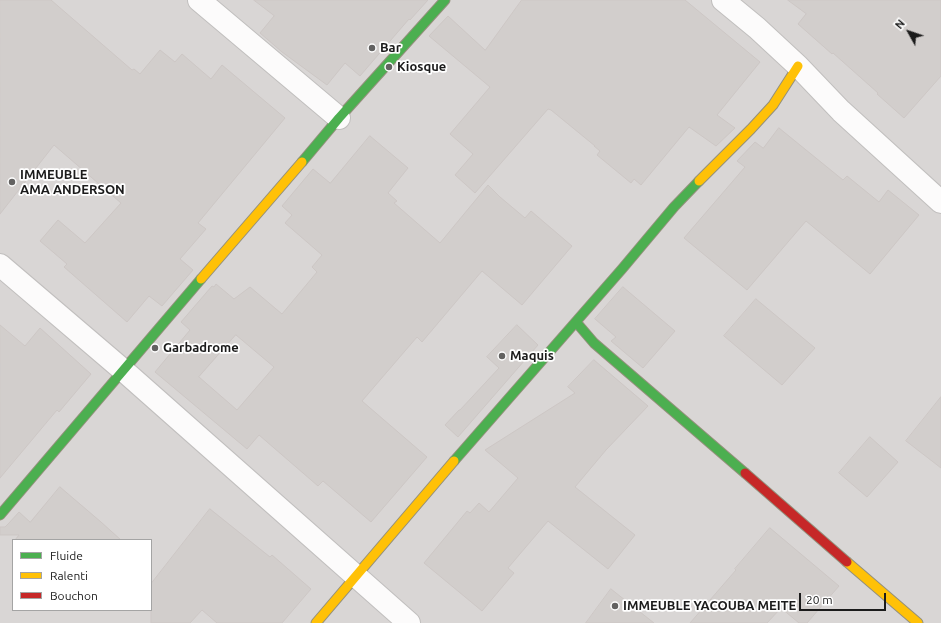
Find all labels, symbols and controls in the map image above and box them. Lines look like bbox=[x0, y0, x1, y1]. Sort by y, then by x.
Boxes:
north arrow bbox=[889, 12, 929, 52]
text: N bbox=[893, 17, 907, 31]
place label: Bar bbox=[380, 40, 401, 56]
marker: Bar bbox=[367, 43, 377, 53]
place label: Kiosque bbox=[397, 59, 446, 75]
marker: Kiosque bbox=[384, 62, 394, 72]
place label: IMMEUBLE AMA ANDERSON bbox=[20, 167, 125, 198]
marker: IMMEUBLE AMA ANDERSON bbox=[7, 177, 17, 187]
place label: Garbadrome bbox=[163, 340, 239, 356]
marker: Garbadrome bbox=[150, 343, 160, 353]
place label: Maquis bbox=[510, 348, 554, 364]
marker: Maquis bbox=[497, 351, 507, 361]
legend bbox=[12, 539, 152, 611]
text: Fluide bbox=[50, 549, 83, 562]
text: Ralenti bbox=[50, 569, 88, 582]
scale bar bbox=[801, 585, 888, 611]
text: Bouchon bbox=[50, 589, 98, 602]
text: 20 m bbox=[806, 593, 833, 606]
place label: IMMEUBLE YACOUBA MEITE bbox=[623, 598, 796, 614]
marker: IMMEUBLE YACOUBA MEITE bbox=[610, 601, 620, 611]

